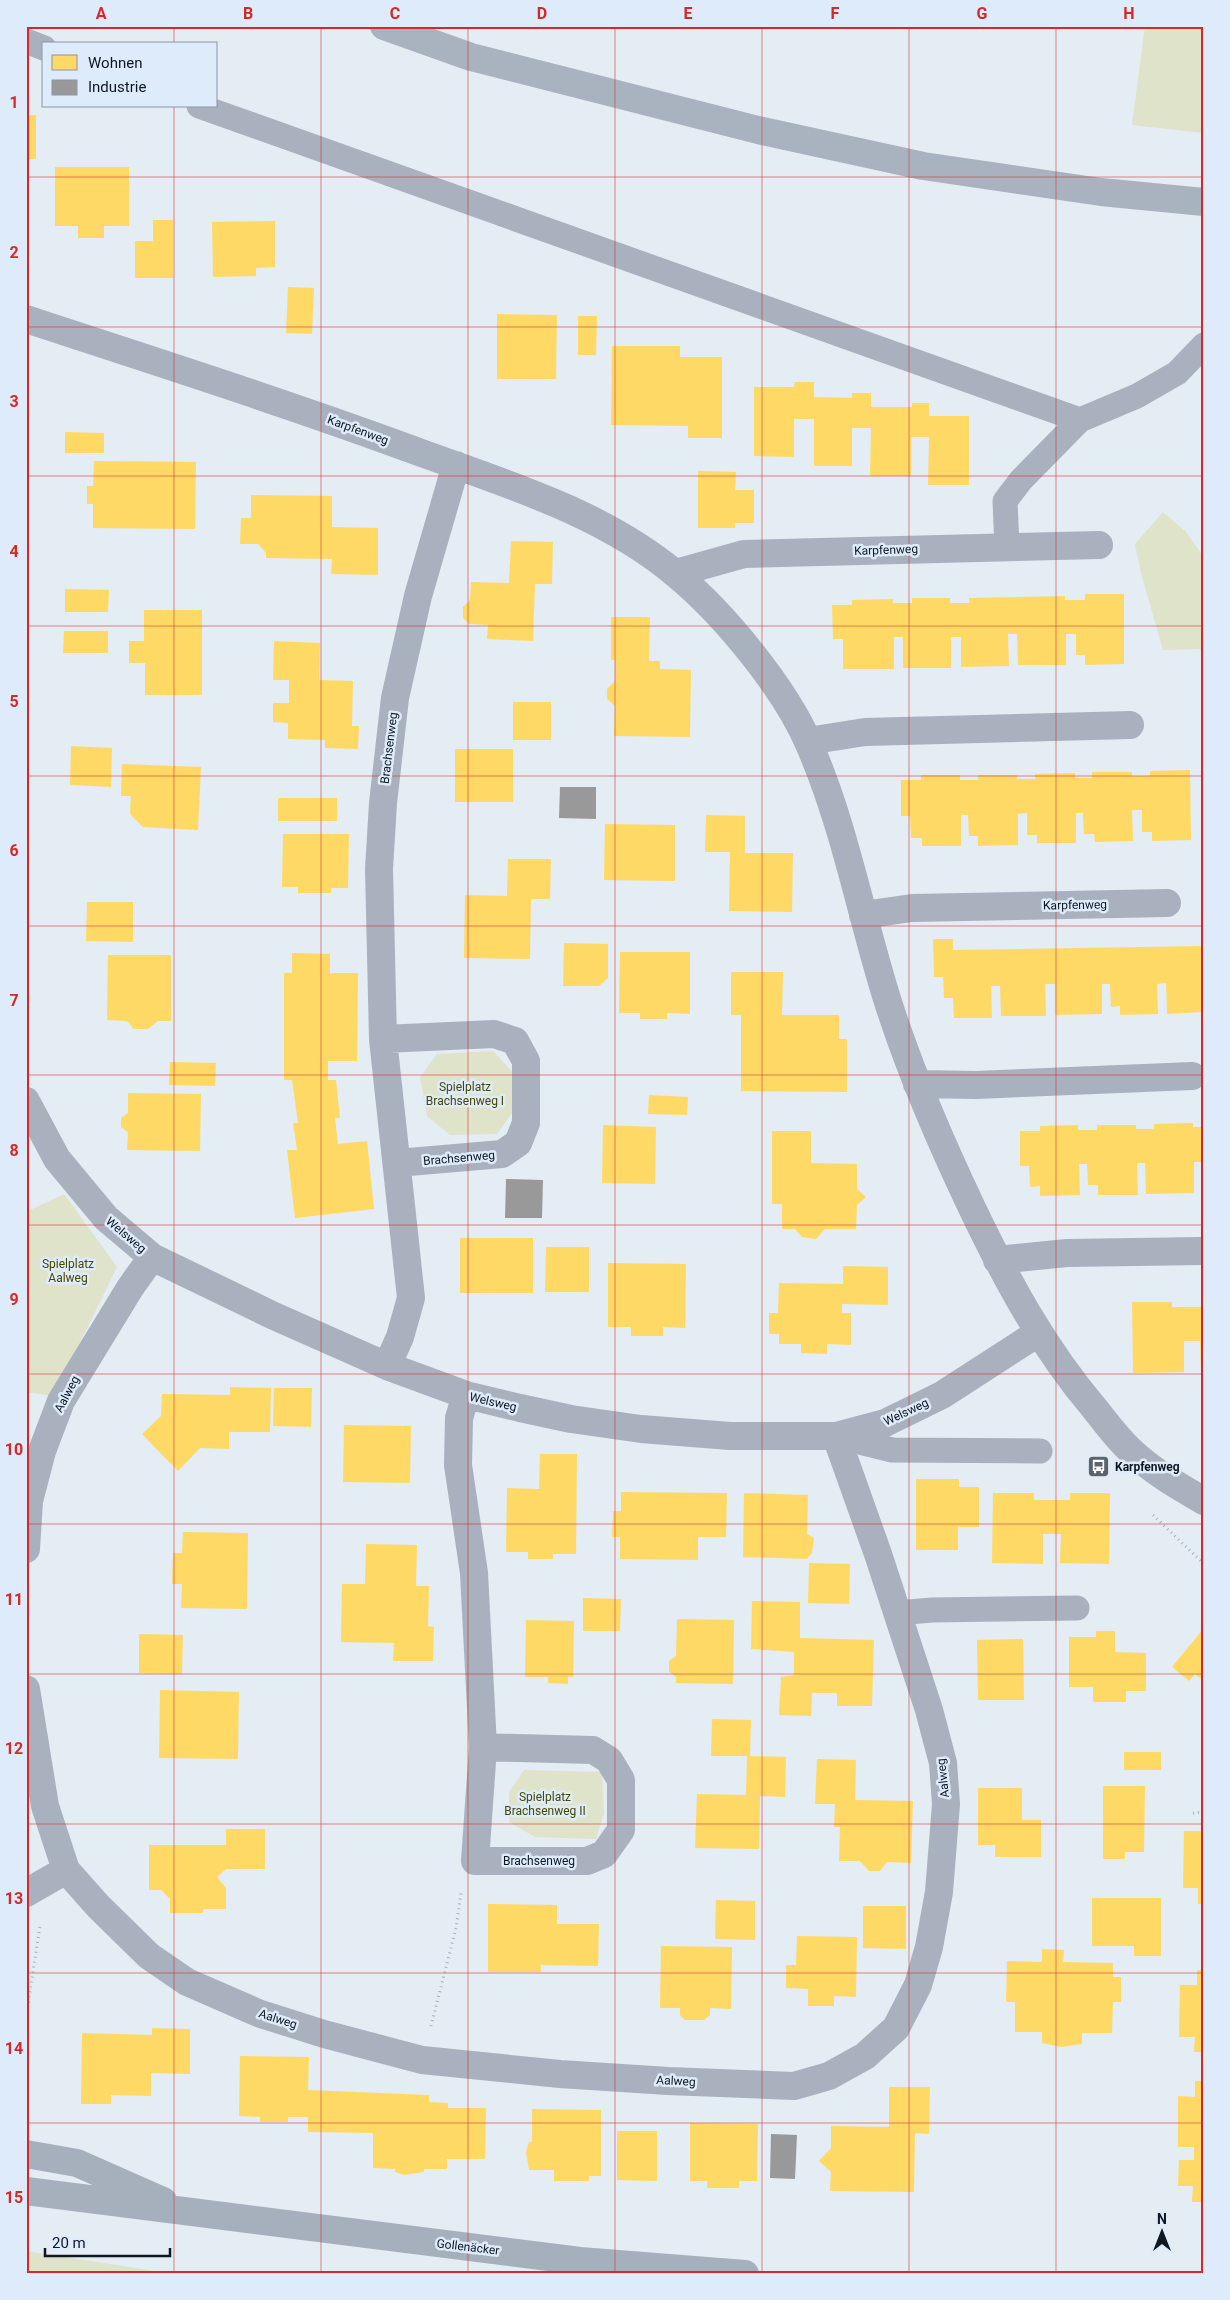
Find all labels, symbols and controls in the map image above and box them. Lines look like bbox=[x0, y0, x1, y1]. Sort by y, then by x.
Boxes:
text: A bbox=[96, 4, 107, 23]
text: B bbox=[243, 4, 253, 23]
text: C bbox=[390, 4, 400, 23]
text: D bbox=[537, 4, 547, 23]
text: E bbox=[684, 4, 693, 23]
text: F bbox=[831, 4, 840, 23]
text: G bbox=[977, 4, 988, 23]
text: H bbox=[1123, 4, 1135, 23]
legend bbox=[42, 42, 218, 108]
text: Wohnen bbox=[88, 54, 142, 72]
text: Industrie bbox=[88, 78, 146, 96]
text: 1 bbox=[9, 93, 19, 112]
text: 2 bbox=[9, 243, 19, 262]
text: 3 bbox=[9, 392, 19, 411]
street label: Karpfenweg bbox=[326, 412, 390, 448]
text: 4 bbox=[9, 542, 19, 561]
street label: Karpfenweg bbox=[854, 542, 918, 558]
text: 5 bbox=[9, 692, 19, 711]
street label: Brachsenweg bbox=[378, 711, 400, 785]
text: 6 bbox=[9, 841, 19, 860]
street label: Karpfenweg bbox=[1043, 897, 1107, 913]
text: 7 bbox=[9, 991, 19, 1010]
park label: Spielplatz Brachsenweg I bbox=[426, 1080, 504, 1108]
text: 8 bbox=[9, 1141, 19, 1160]
street label: Brachsenweg bbox=[423, 1148, 495, 1168]
street label: Welsweg bbox=[103, 1214, 149, 1256]
park label: Spielplatz Aalweg bbox=[42, 1257, 94, 1285]
text: 9 bbox=[9, 1290, 19, 1309]
street label: Aalweg bbox=[52, 1373, 82, 1415]
street label: Welsweg bbox=[468, 1390, 518, 1414]
street label: Welsweg bbox=[881, 1395, 931, 1429]
text: 10 bbox=[5, 1440, 23, 1459]
bus stop icon: Karpfenweg bbox=[1087, 1455, 1111, 1479]
place label: Karpfenweg bbox=[1115, 1460, 1180, 1474]
text: 11 bbox=[5, 1590, 23, 1609]
text: 12 bbox=[5, 1739, 23, 1758]
street label: Aalweg bbox=[934, 1758, 952, 1798]
park label: Spielplatz Brachsenweg II bbox=[504, 1790, 586, 1818]
street label: Brachsenweg bbox=[503, 1854, 575, 1868]
text: 13 bbox=[5, 1889, 23, 1908]
street label: Aalweg bbox=[257, 2006, 299, 2032]
text: 14 bbox=[5, 2039, 23, 2058]
street label: Aalweg bbox=[656, 2073, 696, 2089]
text: 15 bbox=[5, 2188, 23, 2207]
north arrow bbox=[1138, 2208, 1188, 2258]
text: N bbox=[1157, 2211, 1167, 2227]
scale bar bbox=[45, 2225, 170, 2257]
text: 20 m bbox=[52, 2234, 86, 2252]
street label: Gollenäcker bbox=[436, 2236, 500, 2258]

